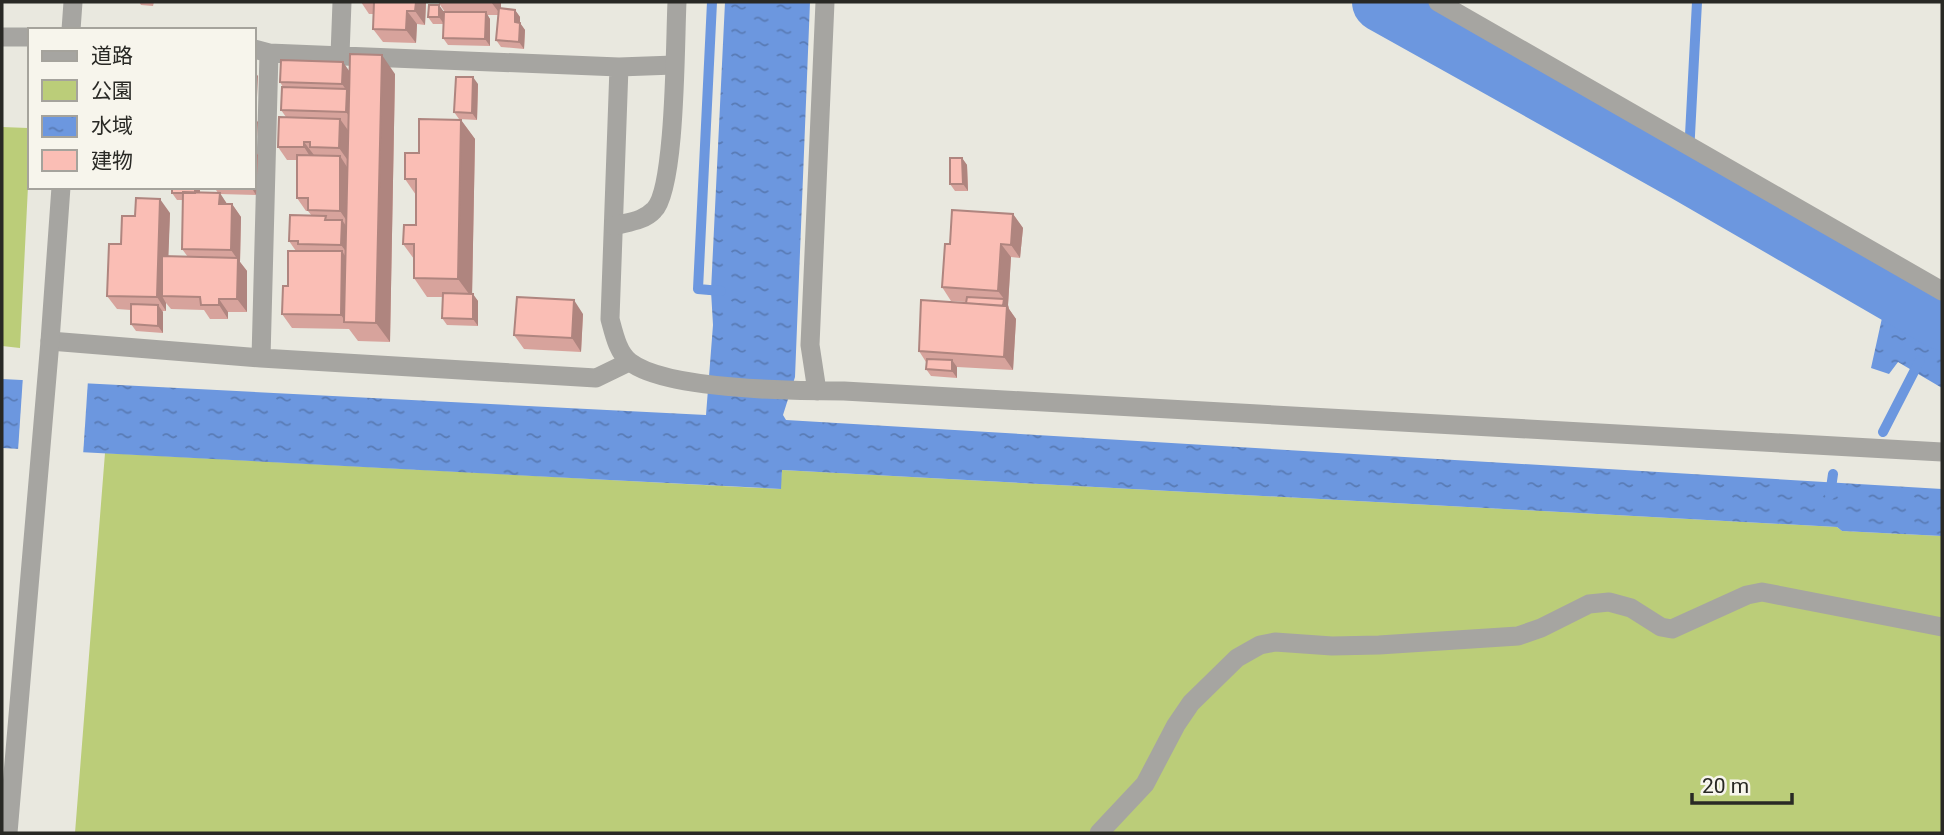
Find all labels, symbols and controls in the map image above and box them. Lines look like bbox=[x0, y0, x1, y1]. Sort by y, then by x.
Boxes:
legend bbox=[28, 28, 256, 189]
text: 道路 bbox=[91, 44, 133, 68]
text: 公園 bbox=[91, 79, 133, 103]
text: 水域 bbox=[91, 114, 133, 138]
text: 建物 bbox=[91, 149, 133, 173]
scale bar bbox=[1692, 762, 1792, 806]
text: 20 m bbox=[1702, 774, 1749, 798]

